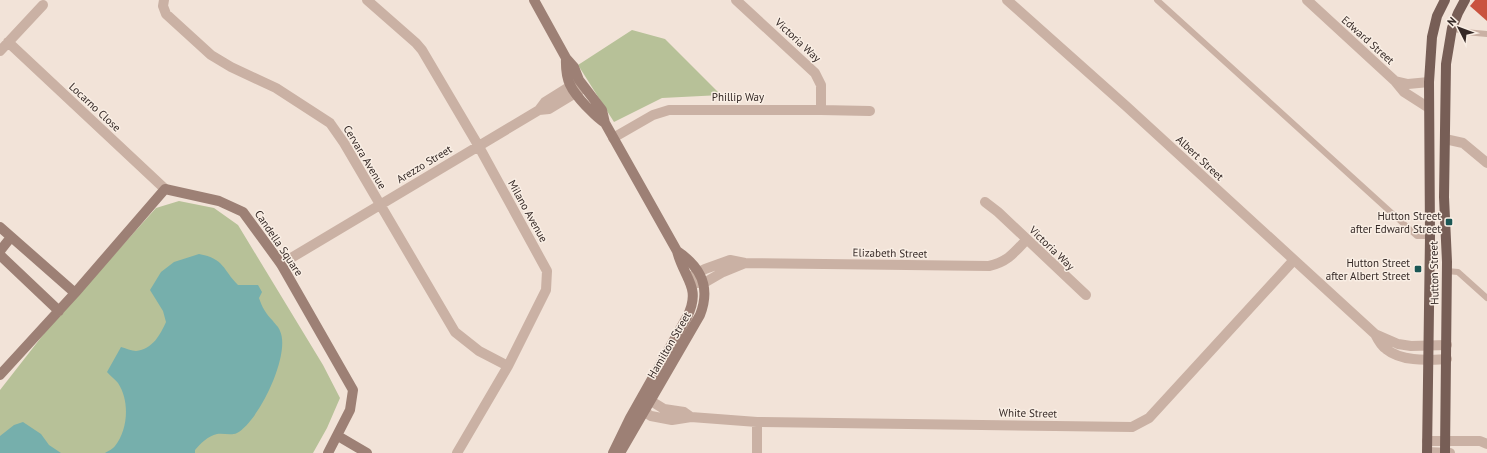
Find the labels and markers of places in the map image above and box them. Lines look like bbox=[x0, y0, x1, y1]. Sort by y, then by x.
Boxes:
place label: Hutton Street after Edward Street bbox=[1350, 209, 1441, 236]
marker: Hutton Street after Edward Street bbox=[1444, 217, 1454, 227]
place label: Hutton Street after Albert Street bbox=[1326, 256, 1410, 283]
marker: Hutton Street after Albert Street bbox=[1413, 264, 1423, 274]

